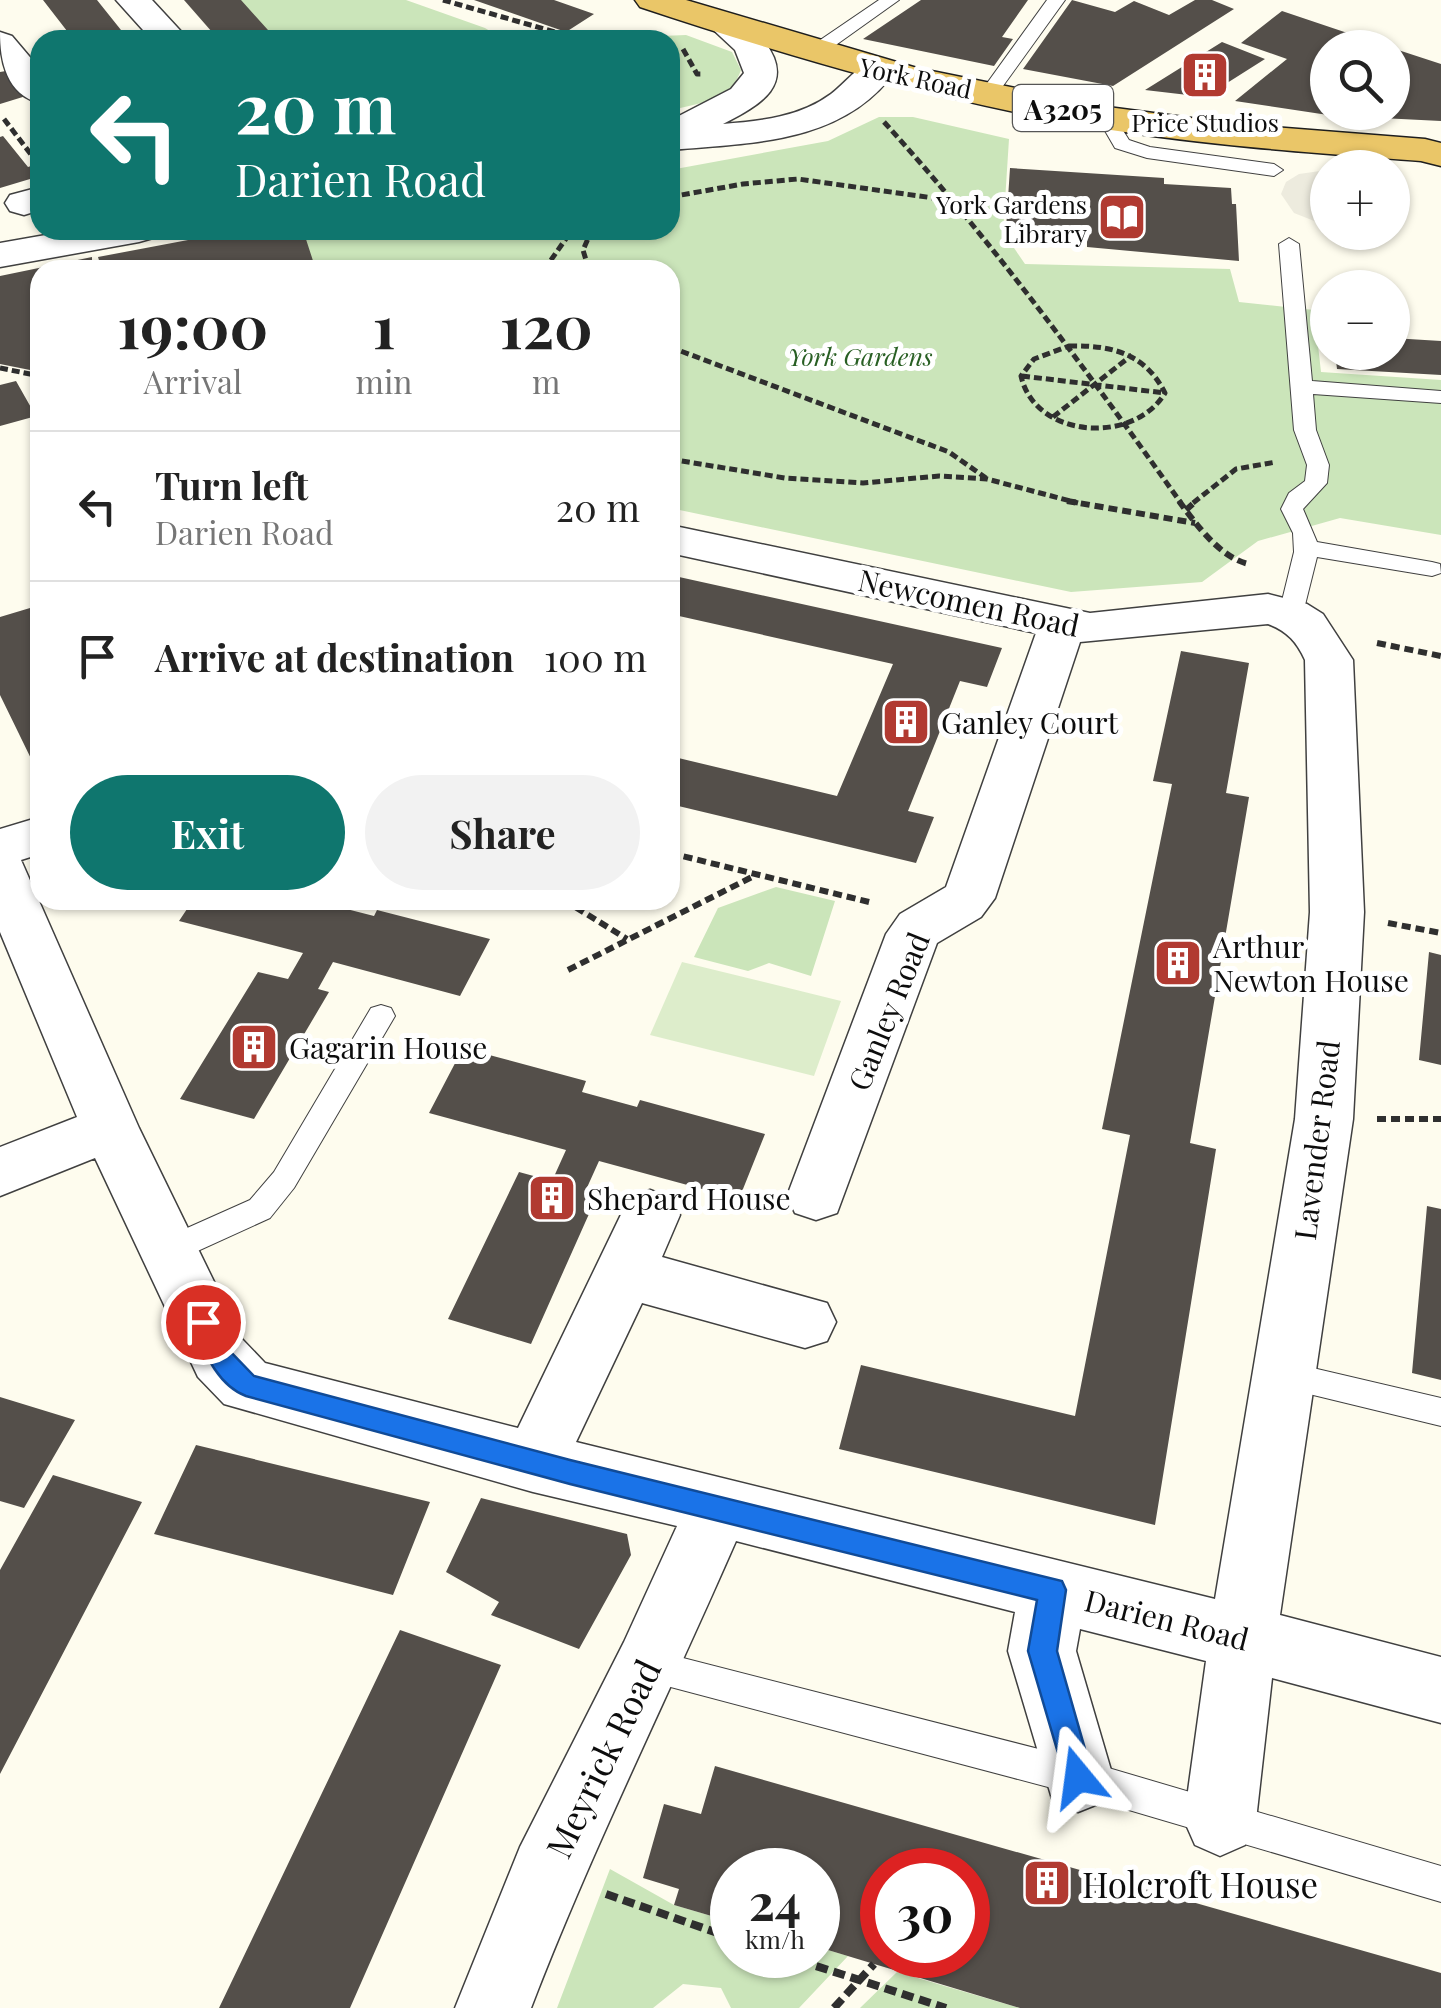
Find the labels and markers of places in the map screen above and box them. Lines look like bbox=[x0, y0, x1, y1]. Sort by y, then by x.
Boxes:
building icon: Price Studios bbox=[1179, 49, 1231, 101]
place label: Price Studios bbox=[1131, 105, 1279, 138]
place label: York Gardens Library bbox=[935, 187, 1087, 249]
library icon: York Gardens Library bbox=[1096, 191, 1148, 243]
building icon: Ganley Court bbox=[880, 696, 932, 748]
place label: Ganley Court bbox=[941, 702, 1119, 742]
place label: Arthur Newton House bbox=[1212, 926, 1409, 1000]
building icon: Arthur Newton House bbox=[1152, 937, 1204, 989]
building icon: Gagarin House bbox=[228, 1021, 280, 1073]
place label: Gagarin House bbox=[289, 1027, 488, 1067]
building icon: Shepard House bbox=[526, 1172, 578, 1224]
place label: Shepard House bbox=[587, 1178, 791, 1218]
pin bbox=[161, 1280, 246, 1365]
building icon: Holcroft House bbox=[1021, 1857, 1073, 1909]
place label: Holcroft House bbox=[1082, 1860, 1318, 1907]

